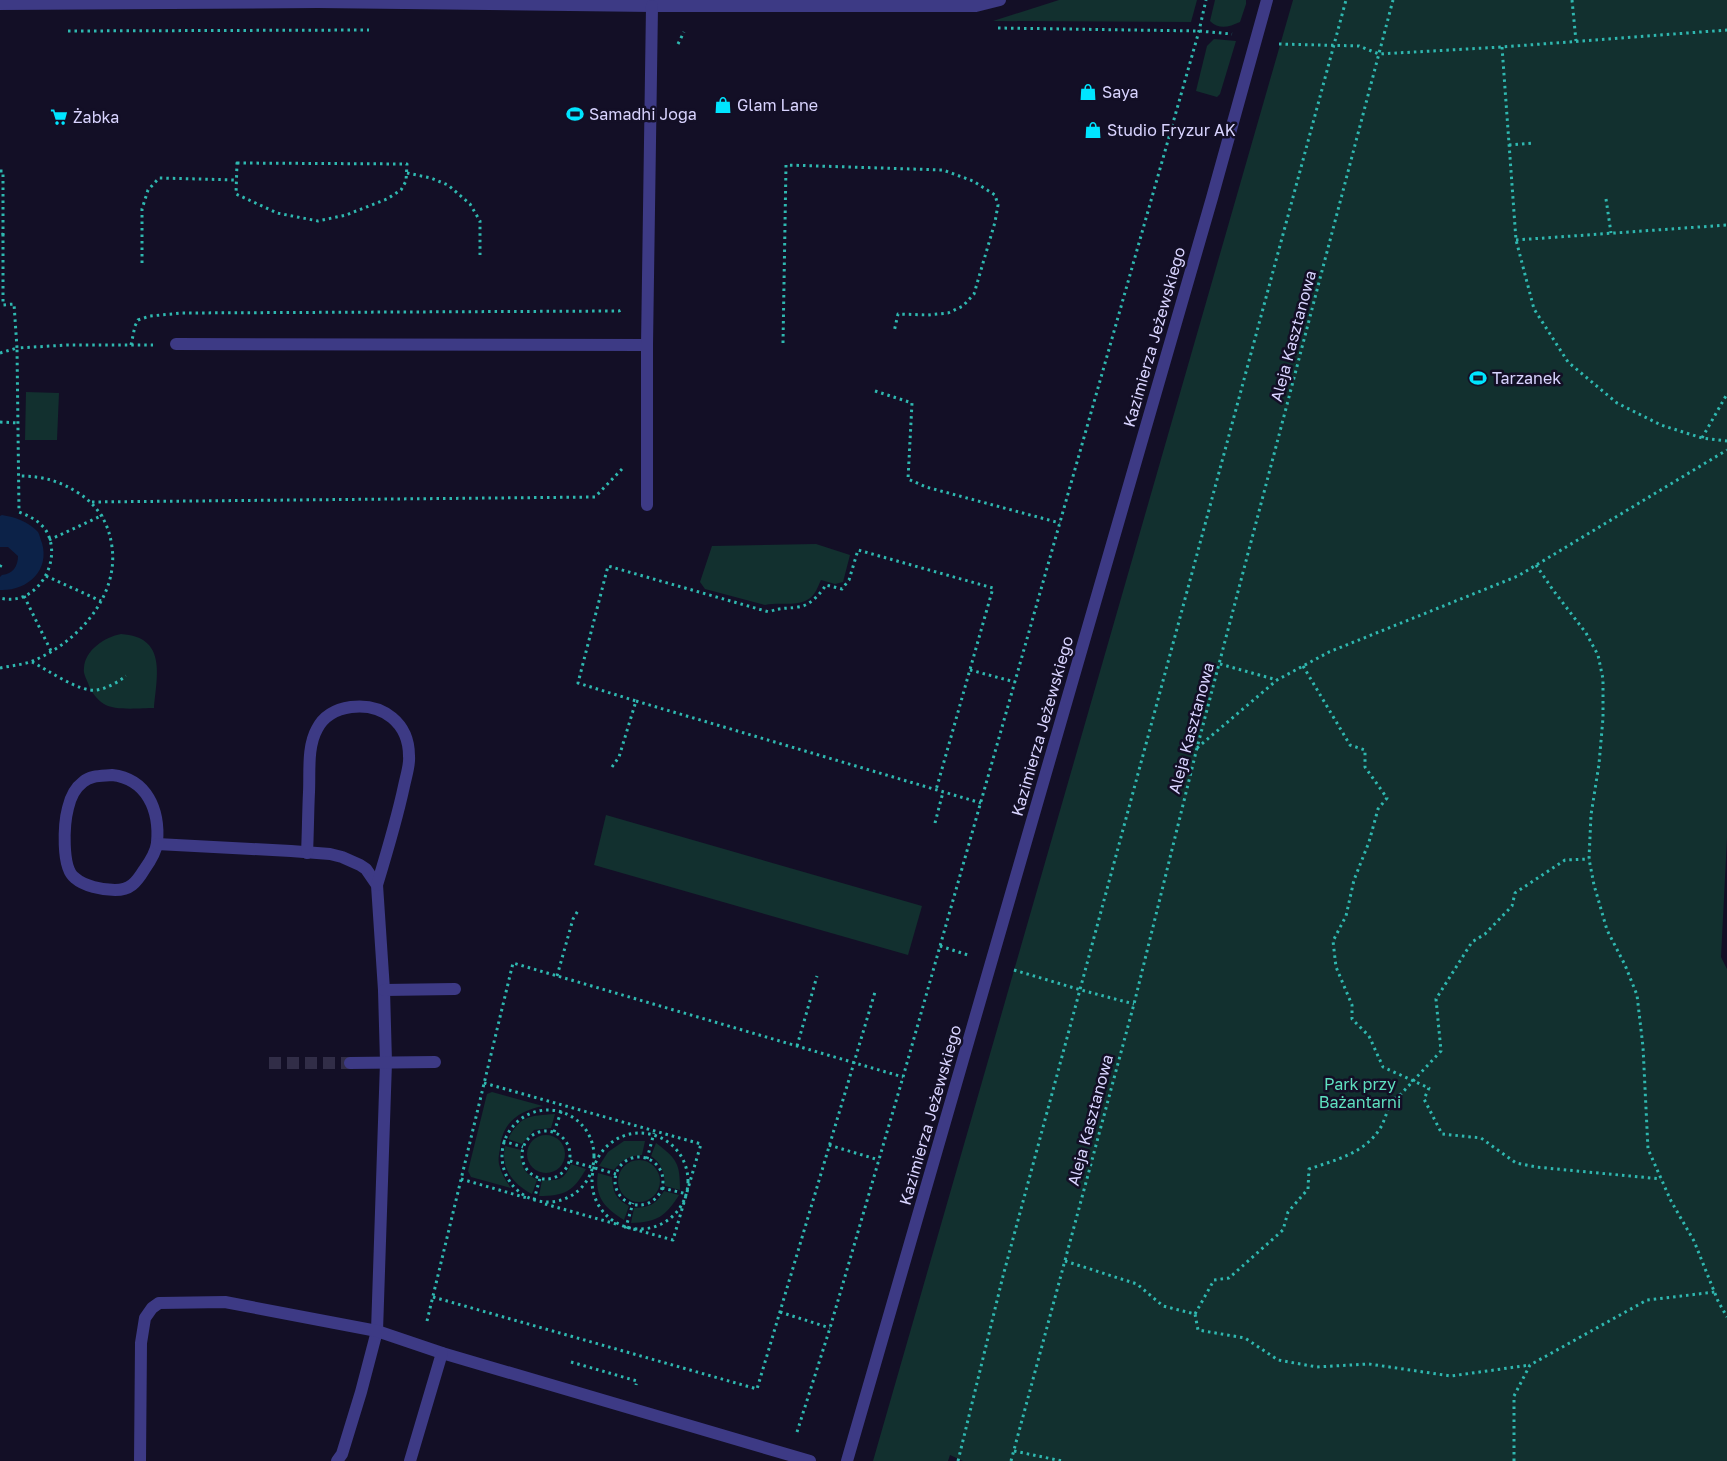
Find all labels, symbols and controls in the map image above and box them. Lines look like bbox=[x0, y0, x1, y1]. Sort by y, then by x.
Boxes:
shop icon: Saya bbox=[1078, 82, 1098, 102]
place label: Saya bbox=[1102, 82, 1138, 102]
shop icon: Glam Lane bbox=[713, 95, 733, 115]
place label: Glam Lane bbox=[737, 95, 818, 115]
sports icon: Samadhi Joga bbox=[565, 104, 585, 124]
place label: Samadhi Joga bbox=[589, 104, 697, 124]
supermarket icon: Żabka bbox=[49, 107, 69, 127]
place label: Żabka bbox=[73, 107, 119, 127]
shop icon: Studio Fryzur AK bbox=[1083, 120, 1103, 140]
place label: Studio Fryzur AK bbox=[1107, 120, 1236, 140]
street label: Kazimierza Jeżewskiego bbox=[1119, 245, 1189, 429]
street label: Aleja Kasztanowa bbox=[1266, 268, 1320, 404]
sports icon: Tarzanek bbox=[1468, 368, 1488, 388]
place label: Tarzanek bbox=[1492, 368, 1561, 388]
street label: Kazimierza Jeżewskiego bbox=[1007, 634, 1077, 818]
street label: Aleja Kasztanowa bbox=[1164, 660, 1218, 796]
street label: Kazimierza Jeżewskiego bbox=[895, 1023, 965, 1207]
street label: Aleja Kasztanowa bbox=[1063, 1052, 1117, 1188]
park label: Park przy Bażantarni bbox=[1319, 1074, 1401, 1112]

